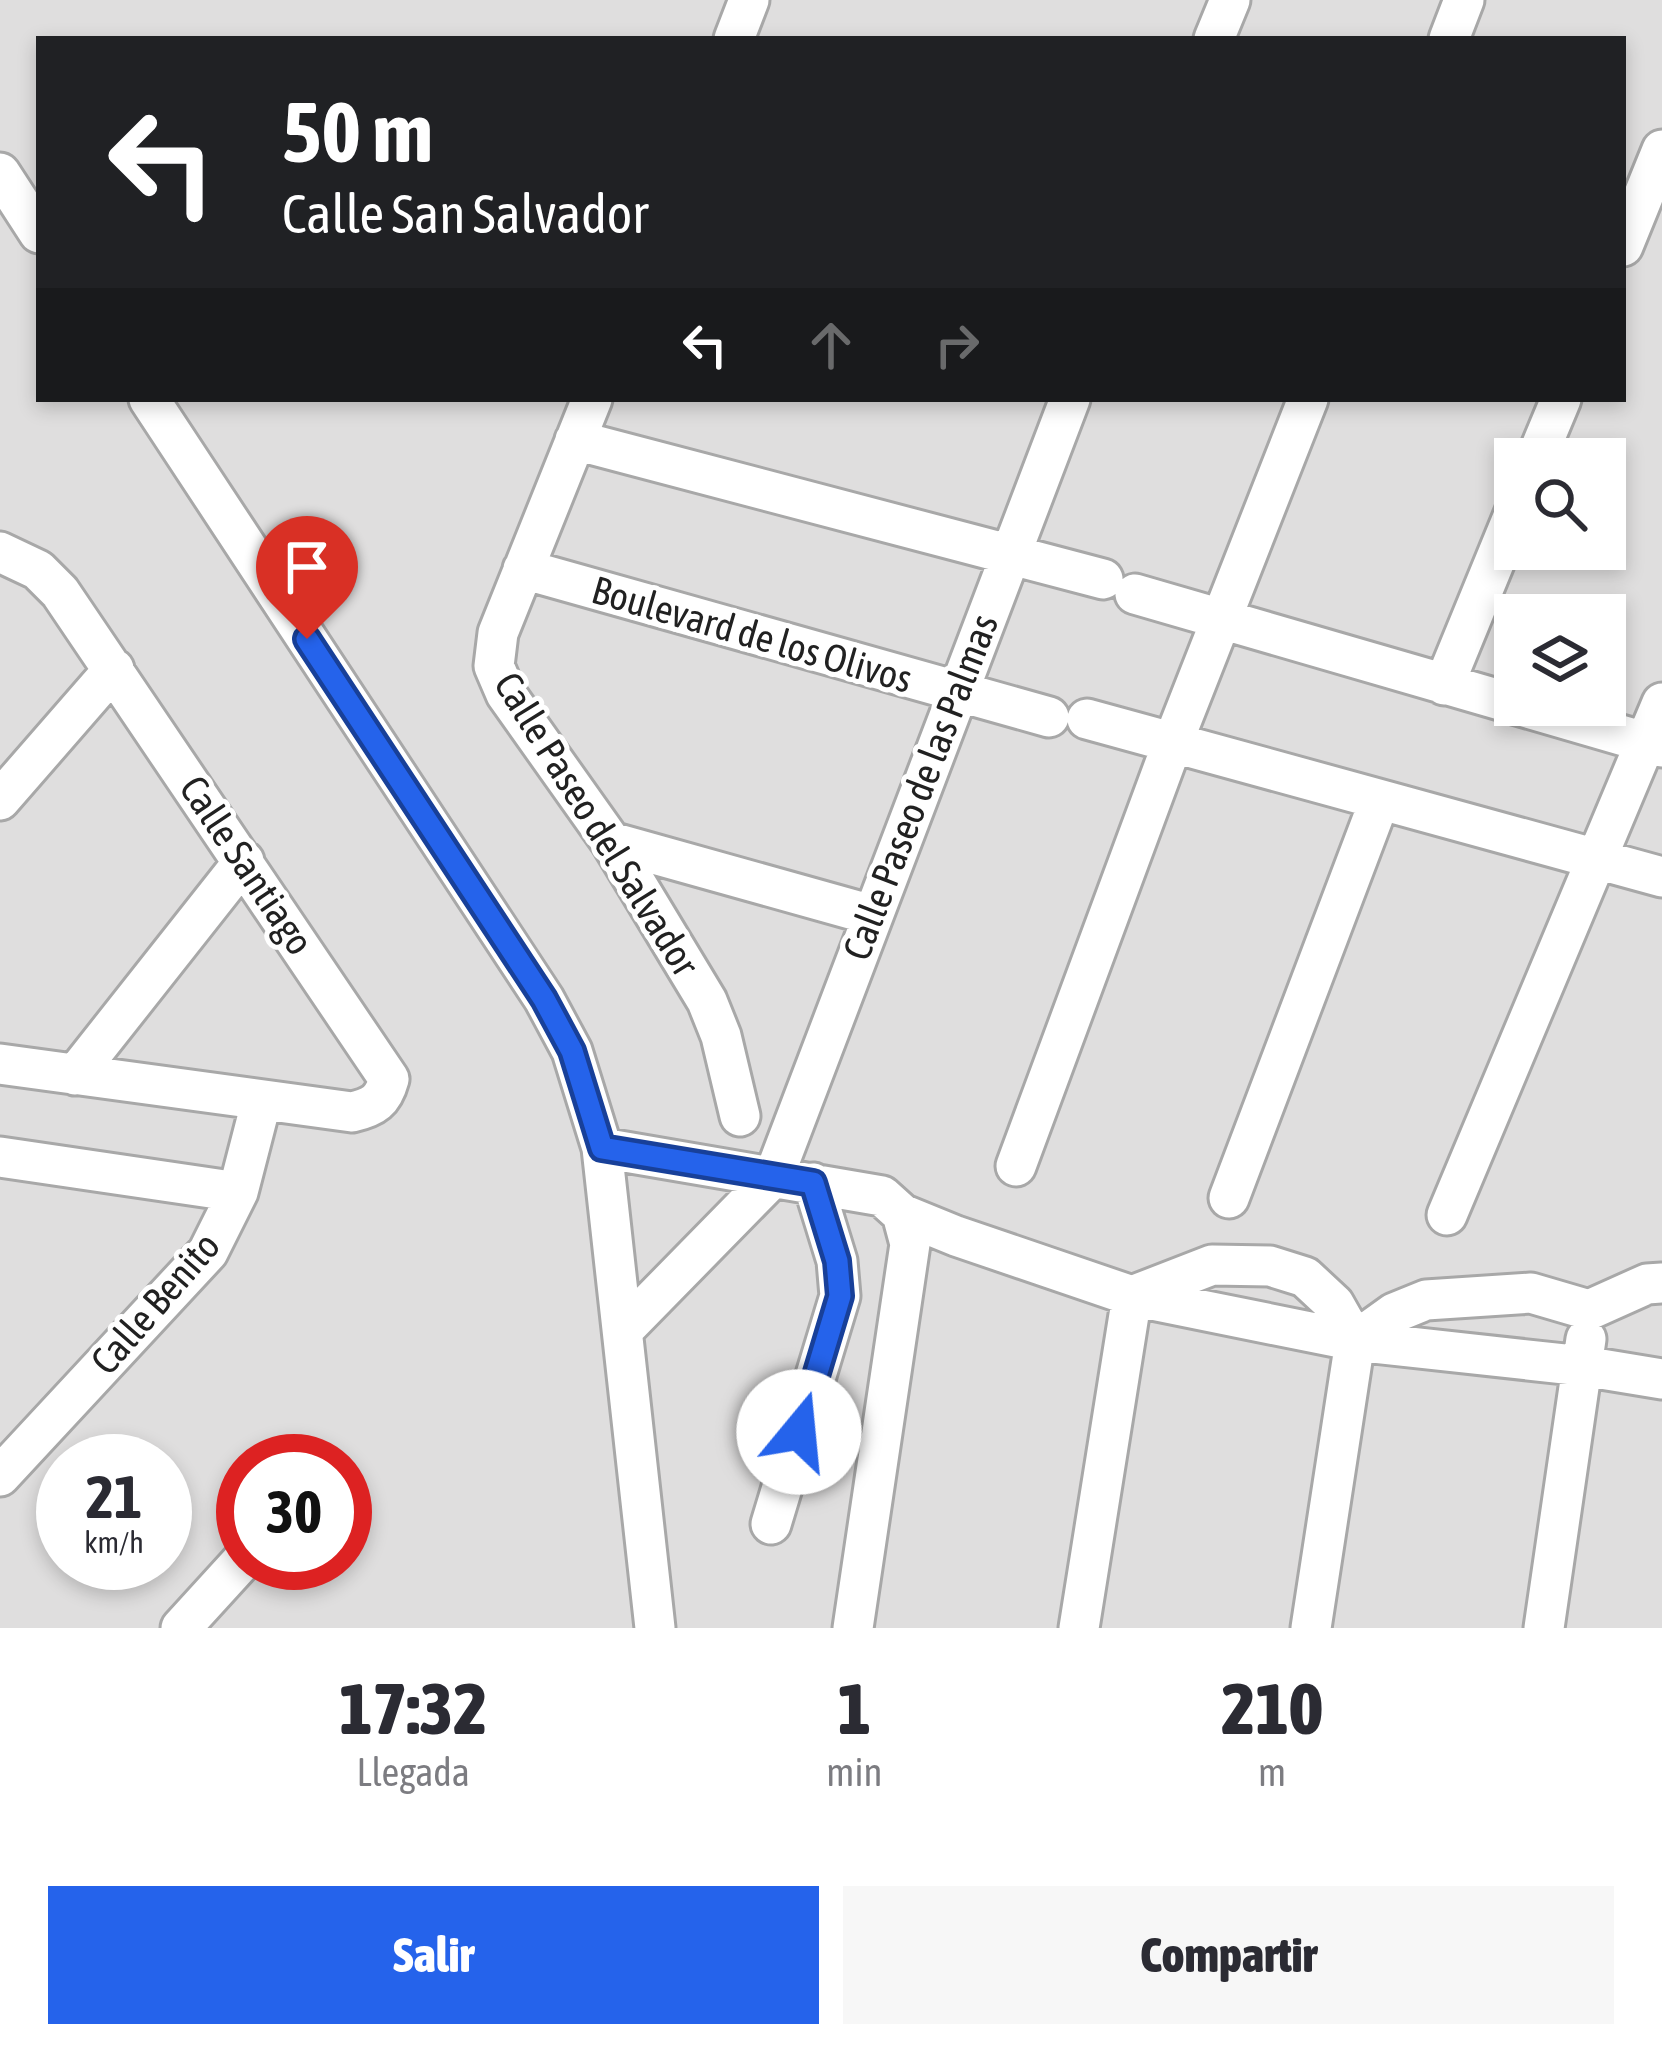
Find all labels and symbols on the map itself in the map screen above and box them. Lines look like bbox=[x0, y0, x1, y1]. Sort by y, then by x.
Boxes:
pin bbox=[256, 516, 358, 639]
street label: Boulevard de los Olivos bbox=[587, 567, 917, 701]
street label: Calle Paseo de las Palmas bbox=[834, 608, 1006, 966]
street label: Calle Paseo del Salvador bbox=[486, 664, 708, 984]
street label: Calle Santiago bbox=[171, 768, 323, 962]
street label: Calle Benito bbox=[82, 1224, 228, 1382]
position arrow bbox=[736, 1369, 862, 1495]
speed limit sign: 30 bbox=[216, 1434, 372, 1590]

